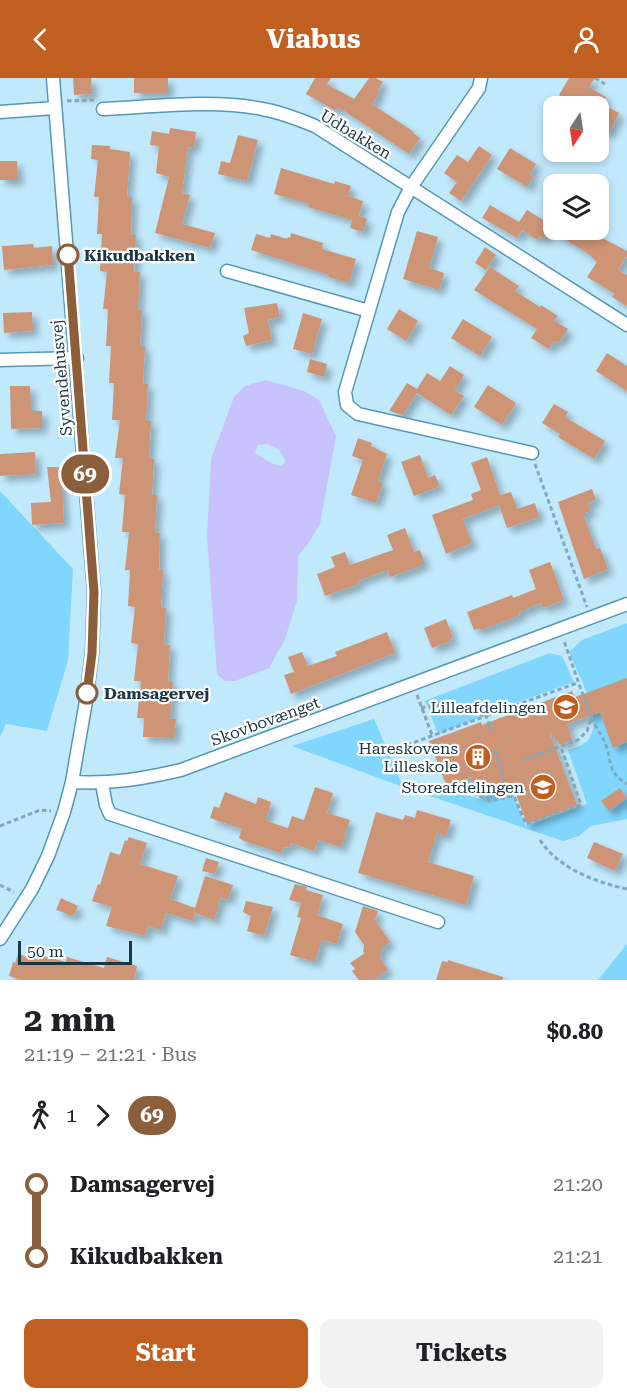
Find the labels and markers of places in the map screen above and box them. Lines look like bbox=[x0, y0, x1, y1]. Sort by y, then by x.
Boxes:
marker: Kikudbakken bbox=[57, 244, 79, 266]
place label: Kikudbakken bbox=[84, 246, 196, 265]
marker: Damsagervej bbox=[76, 682, 98, 704]
place label: Damsagervej bbox=[104, 684, 209, 703]
school or university icon: Lilleafdelingen bbox=[551, 692, 581, 722]
place label: Lilleafdelingen bbox=[431, 698, 546, 717]
place label: Hareskovens Lilleskole bbox=[359, 739, 458, 776]
building icon: Hareskovens Lilleskole bbox=[463, 742, 493, 772]
school or university icon: Storeafdelingen bbox=[528, 772, 558, 802]
place label: Storeafdelingen bbox=[401, 778, 524, 797]

